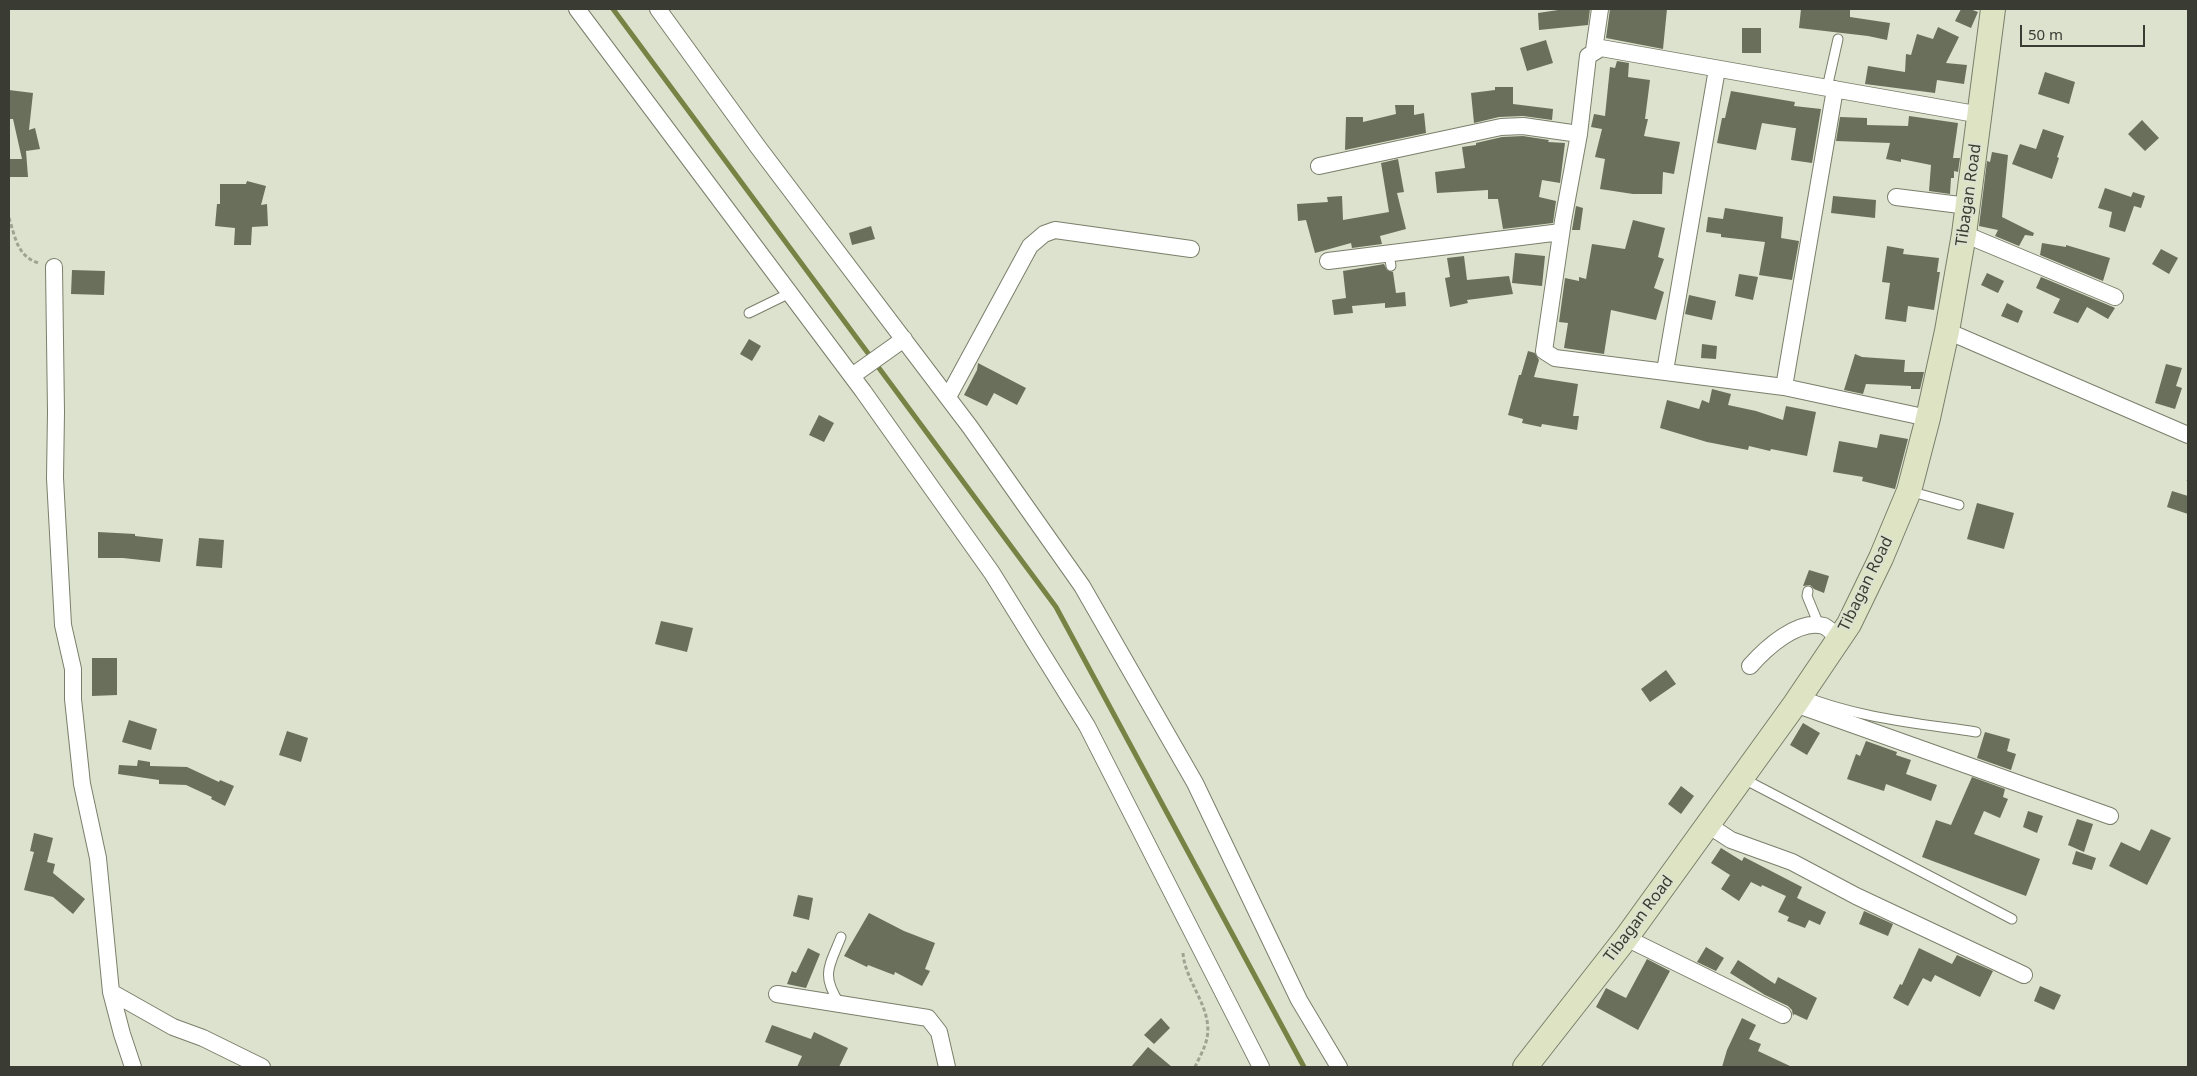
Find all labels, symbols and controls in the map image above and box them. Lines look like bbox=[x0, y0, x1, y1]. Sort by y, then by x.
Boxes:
scale bar bbox=[2022, 15, 2147, 47]
text: 50 m bbox=[2028, 24, 2063, 44]
street label: Tibagan Road bbox=[1952, 143, 1986, 247]
street label: Tibagan Road bbox=[1835, 533, 1897, 635]
street label: Tibagan Road bbox=[1600, 872, 1678, 966]

